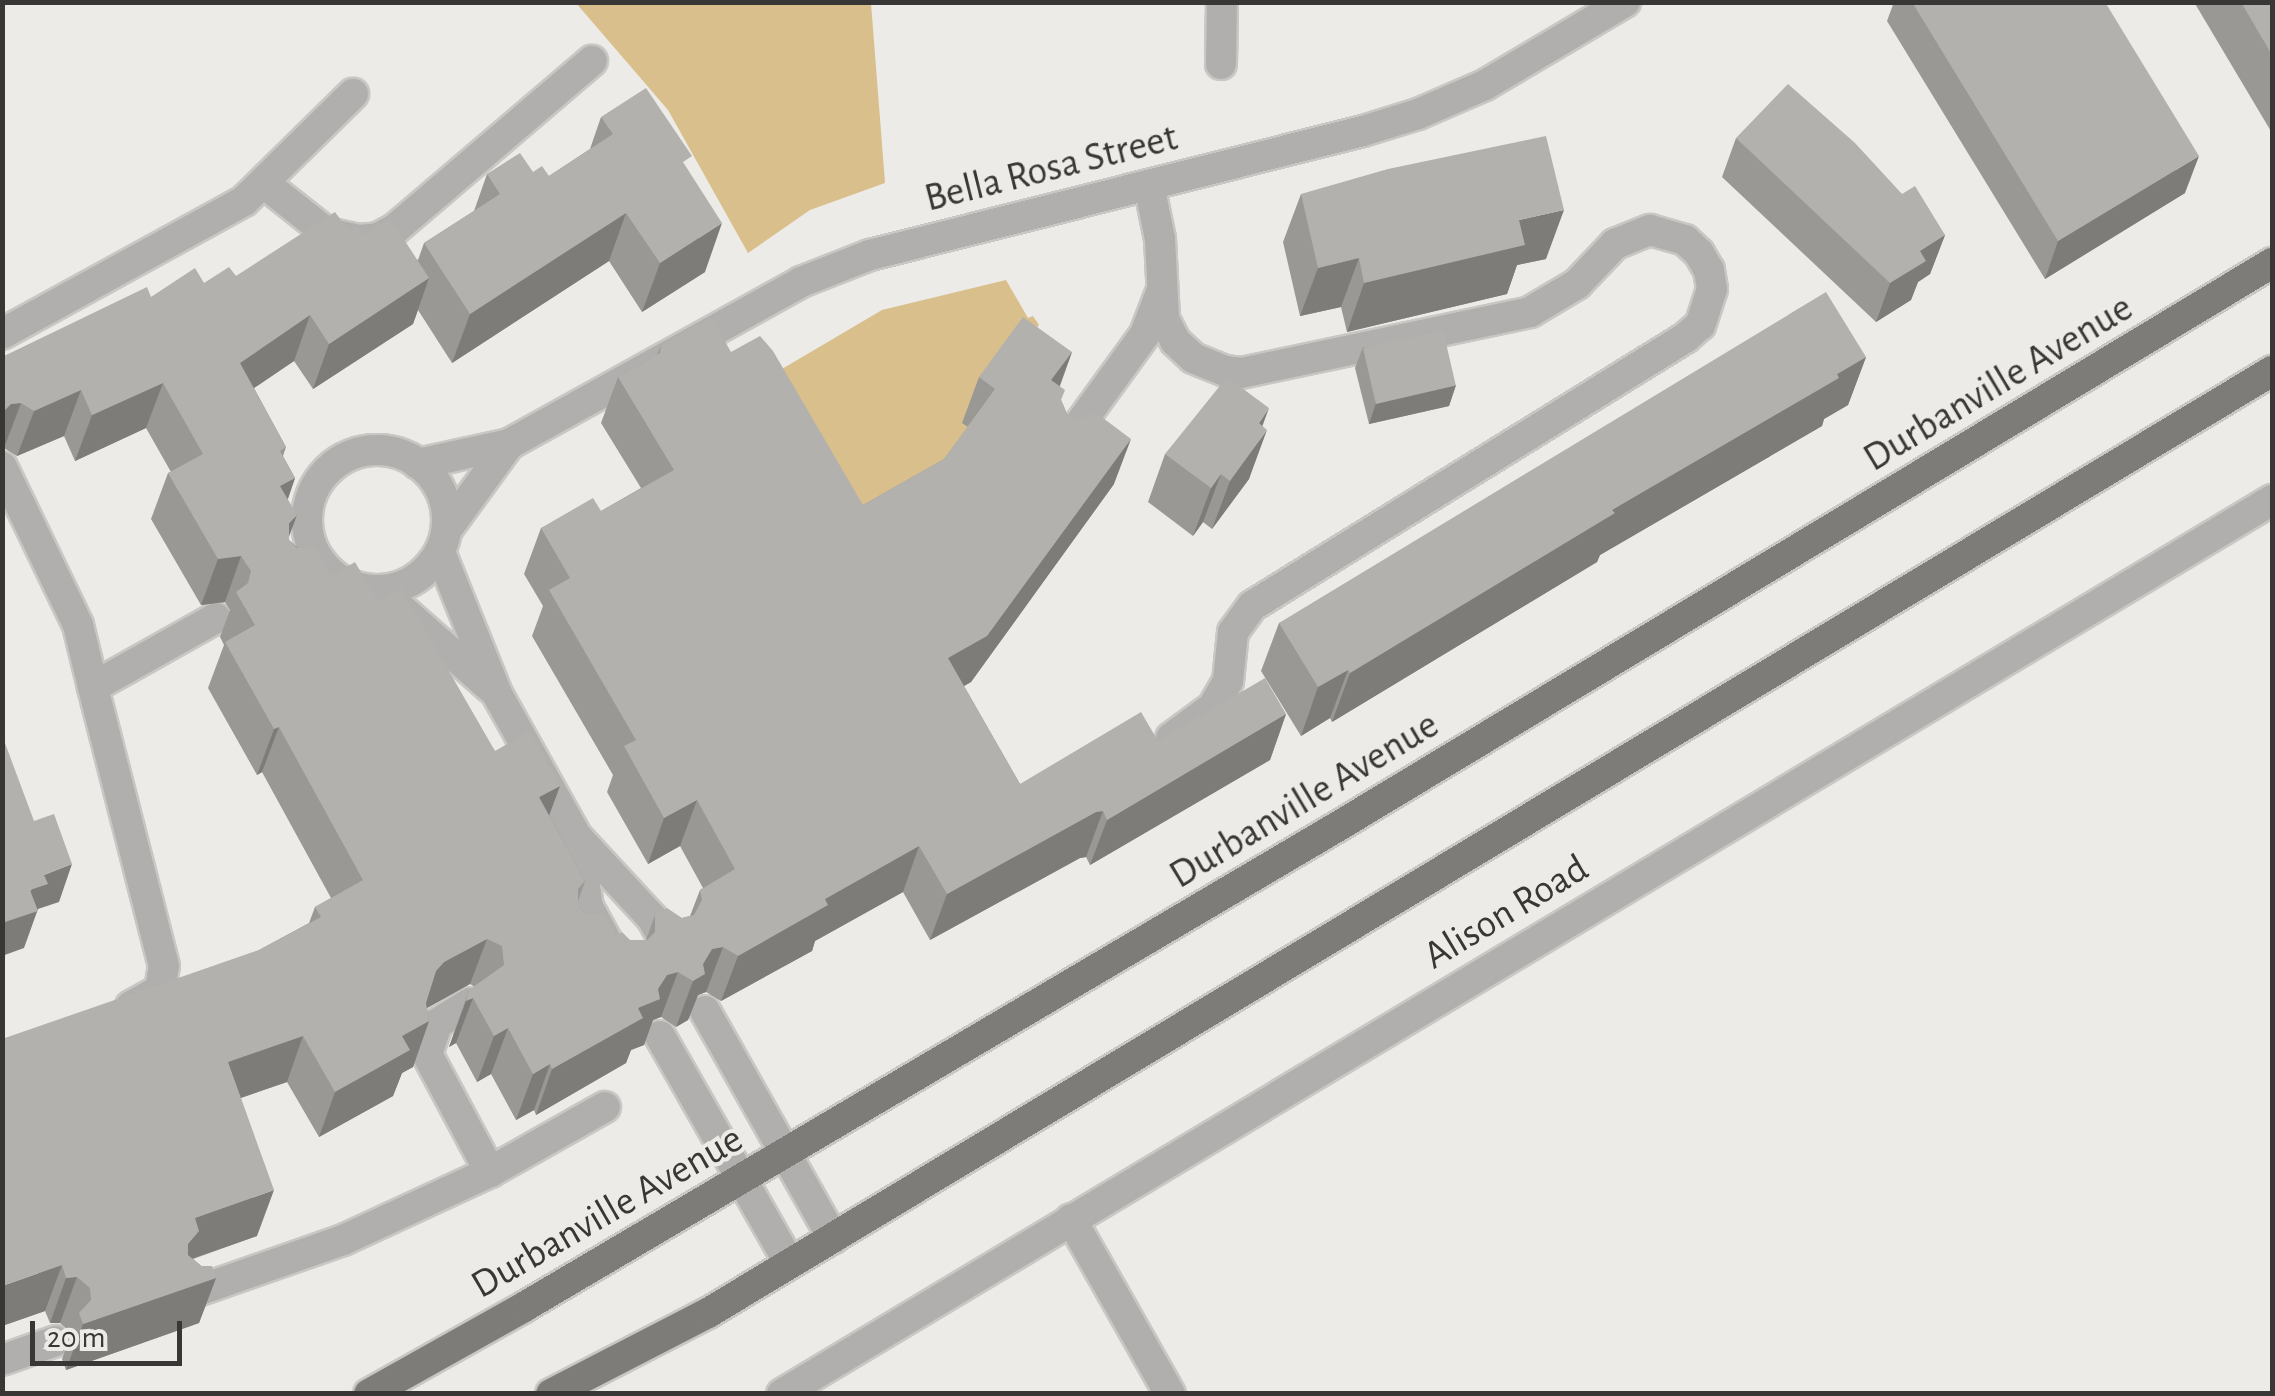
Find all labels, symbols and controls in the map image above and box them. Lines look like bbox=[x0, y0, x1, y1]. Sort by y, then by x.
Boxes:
street label: Bella Rosa Street bbox=[920, 113, 1182, 223]
street label: Durbanville Avenue bbox=[1855, 284, 2141, 482]
street label: Durbanville Avenue bbox=[1161, 701, 1447, 899]
street label: Alison Road bbox=[1415, 844, 1597, 980]
street label: Durbanville Avenue bbox=[463, 1115, 751, 1309]
scale bar bbox=[35, 1301, 188, 1363]
text: 20 m bbox=[47, 1323, 105, 1353]

